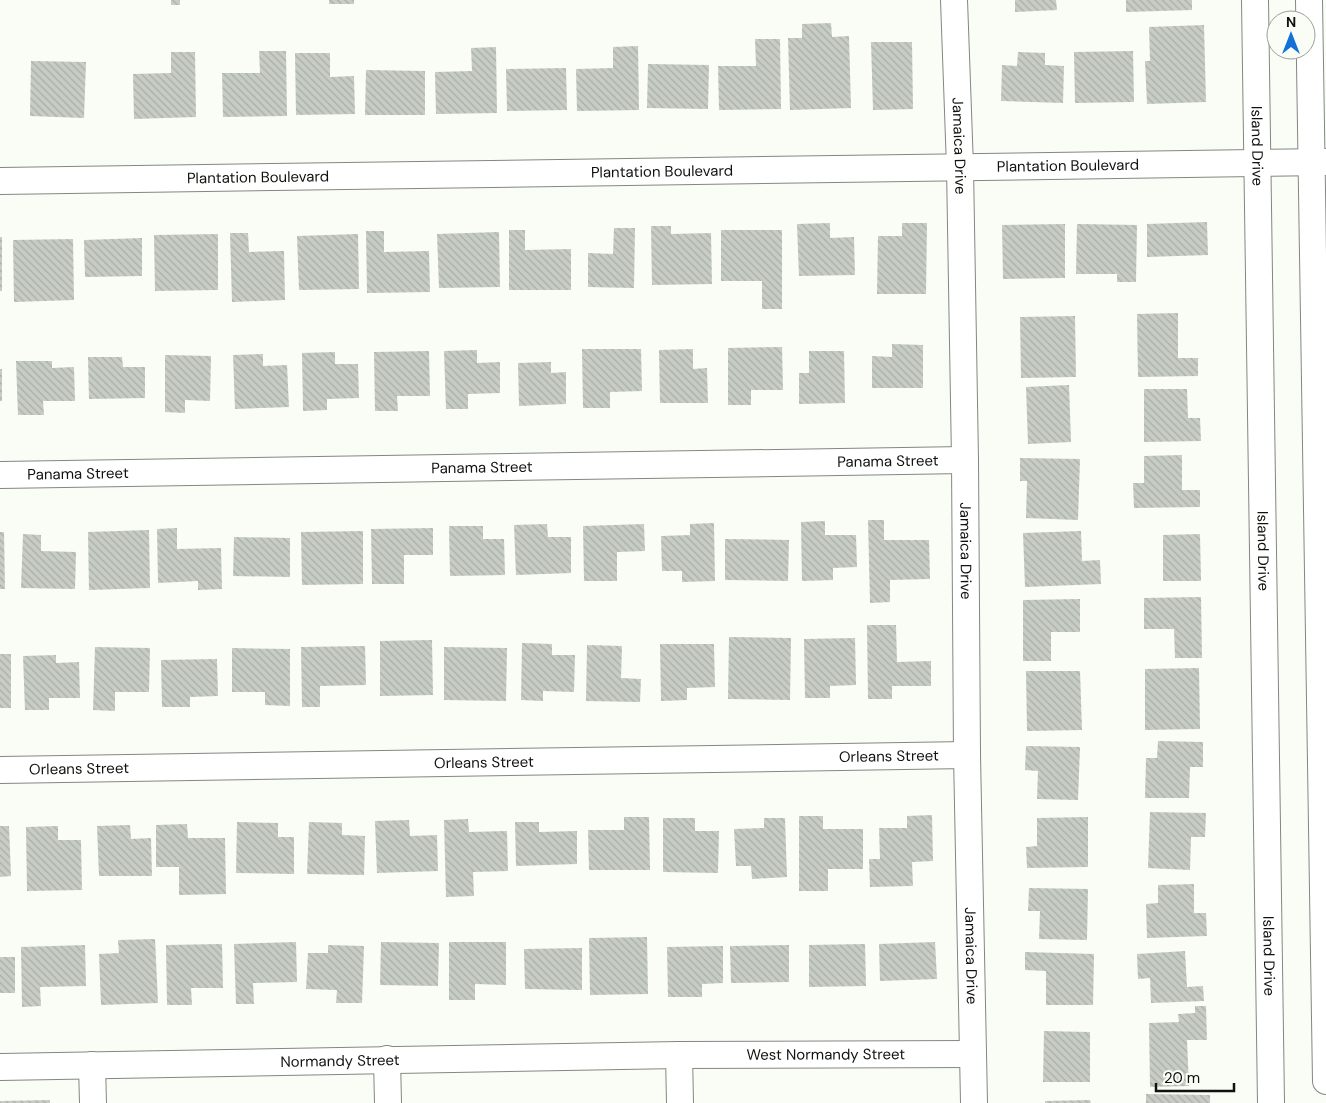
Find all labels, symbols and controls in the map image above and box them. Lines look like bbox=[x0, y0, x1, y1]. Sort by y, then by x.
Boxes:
north arrow bbox=[1266, 10, 1316, 60]
text: N bbox=[1286, 13, 1296, 31]
street label: Jamaica Drive bbox=[948, 97, 970, 195]
street label: Island Drive bbox=[1247, 106, 1268, 186]
street label: Plantation Boulevard bbox=[997, 155, 1139, 177]
street label: Plantation Boulevard bbox=[591, 160, 733, 183]
street label: Plantation Boulevard bbox=[187, 166, 329, 188]
street label: Panama Street bbox=[837, 450, 939, 472]
street label: Panama Street bbox=[431, 457, 533, 478]
street label: Panama Street bbox=[27, 463, 129, 485]
street label: Jamaica Drive bbox=[955, 502, 976, 600]
street label: Island Drive bbox=[1252, 511, 1274, 591]
street label: Orleans Street bbox=[839, 745, 939, 767]
street label: Orleans Street bbox=[434, 752, 534, 773]
street label: Orleans Street bbox=[29, 758, 129, 780]
street label: Jamaica Drive bbox=[960, 907, 982, 1005]
street label: Island Drive bbox=[1258, 916, 1279, 996]
street label: West Normandy Street bbox=[747, 1044, 905, 1065]
street label: Normandy Street bbox=[280, 1050, 400, 1072]
scale bar bbox=[1156, 1060, 1234, 1092]
text: 20 m bbox=[1164, 1068, 1200, 1088]

